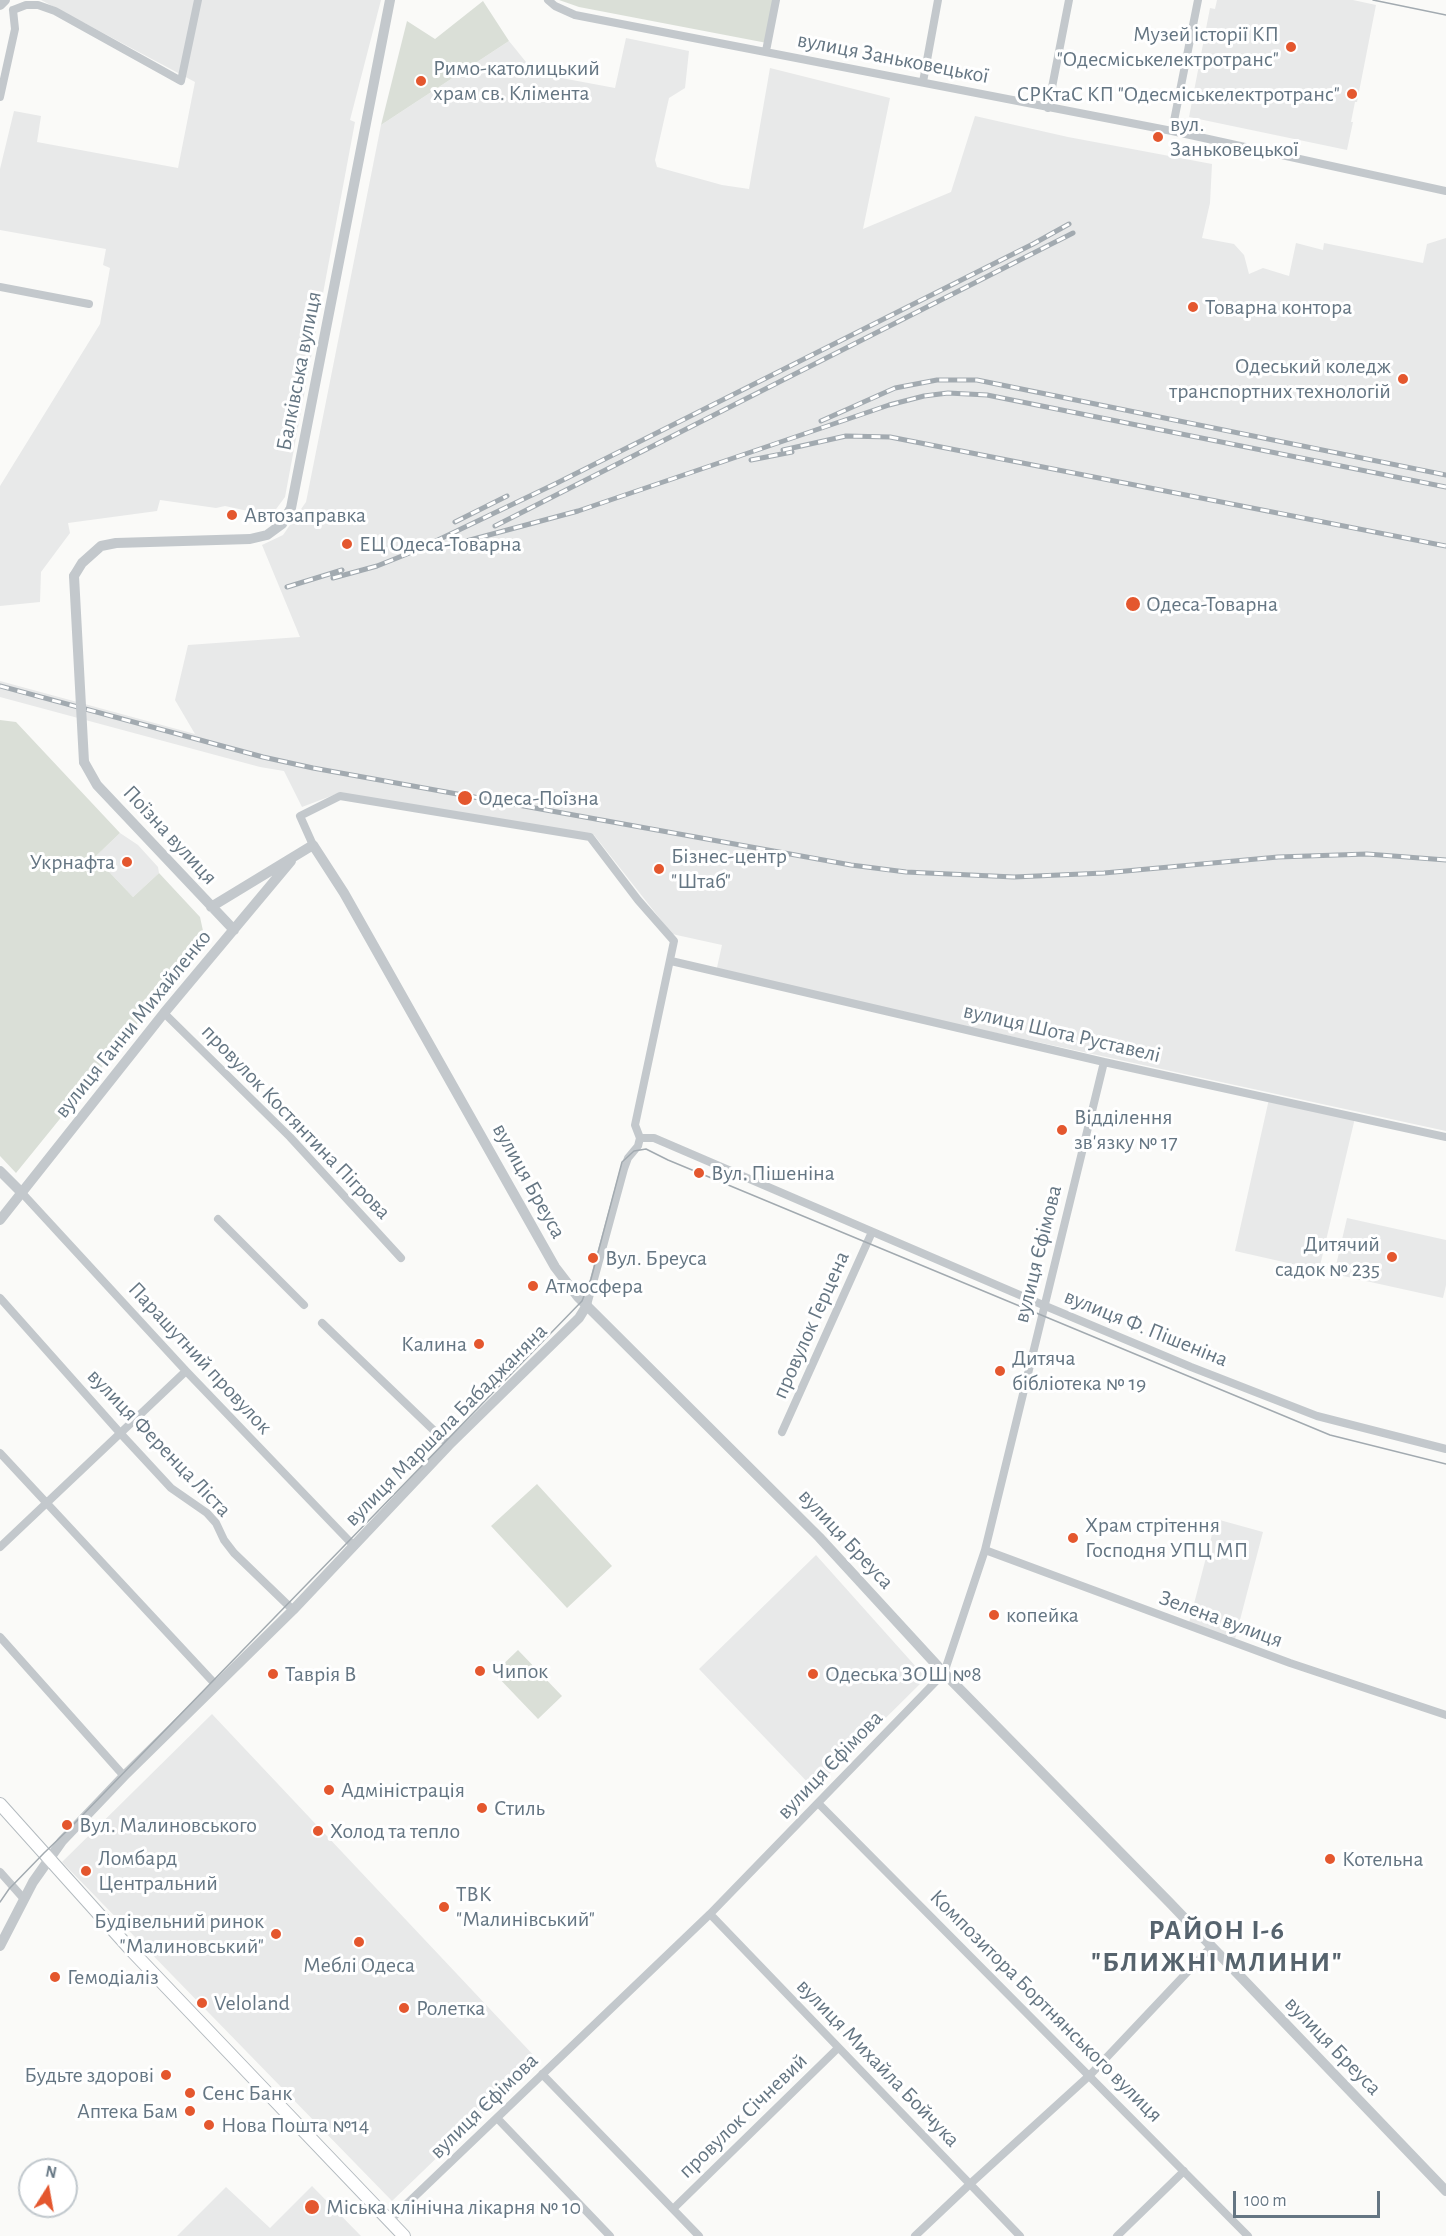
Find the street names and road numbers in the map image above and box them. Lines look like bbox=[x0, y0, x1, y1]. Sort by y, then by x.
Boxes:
street label: вулиця Заньковецької bbox=[795, 26, 991, 90]
street label: Балківська вулиця bbox=[271, 289, 327, 453]
street label: Поїзна вулиця bbox=[117, 780, 223, 890]
street label: вулиця Ганни Михайленко bbox=[49, 925, 217, 1123]
street label: вулиця Шота Руставелі bbox=[961, 997, 1163, 1069]
street label: провулок Костянтина Пігрова bbox=[196, 1019, 396, 1225]
street label: вулиця Бреуса bbox=[486, 1119, 572, 1243]
street label: вулиця Єфімова bbox=[1008, 1182, 1068, 1326]
street label: провулок Герцена bbox=[767, 1247, 855, 1403]
street label: Парашутний провулок bbox=[122, 1276, 278, 1440]
street label: вулиця Ф. Пішеніна bbox=[1060, 1283, 1232, 1373]
street label: вулиця Маршала Бабаджаняна bbox=[339, 1318, 553, 1532]
street label: вулиця Ференца Ліста bbox=[81, 1363, 237, 1523]
street label: вулиця Бреуса bbox=[793, 1483, 899, 1595]
street label: Зелена вулиця bbox=[1156, 1584, 1286, 1654]
street label: вулиця Єфімова bbox=[772, 1705, 888, 1825]
street label: Композитора Бортнянського вулиця bbox=[924, 1884, 1168, 2128]
street label: вулиця Михайла Бойчука bbox=[791, 1973, 965, 2153]
street label: вулиця Бреуса bbox=[1279, 1991, 1387, 2101]
street label: вулиця Єфімова bbox=[424, 2048, 544, 2164]
street label: провулок Січневий bbox=[673, 2048, 813, 2184]

